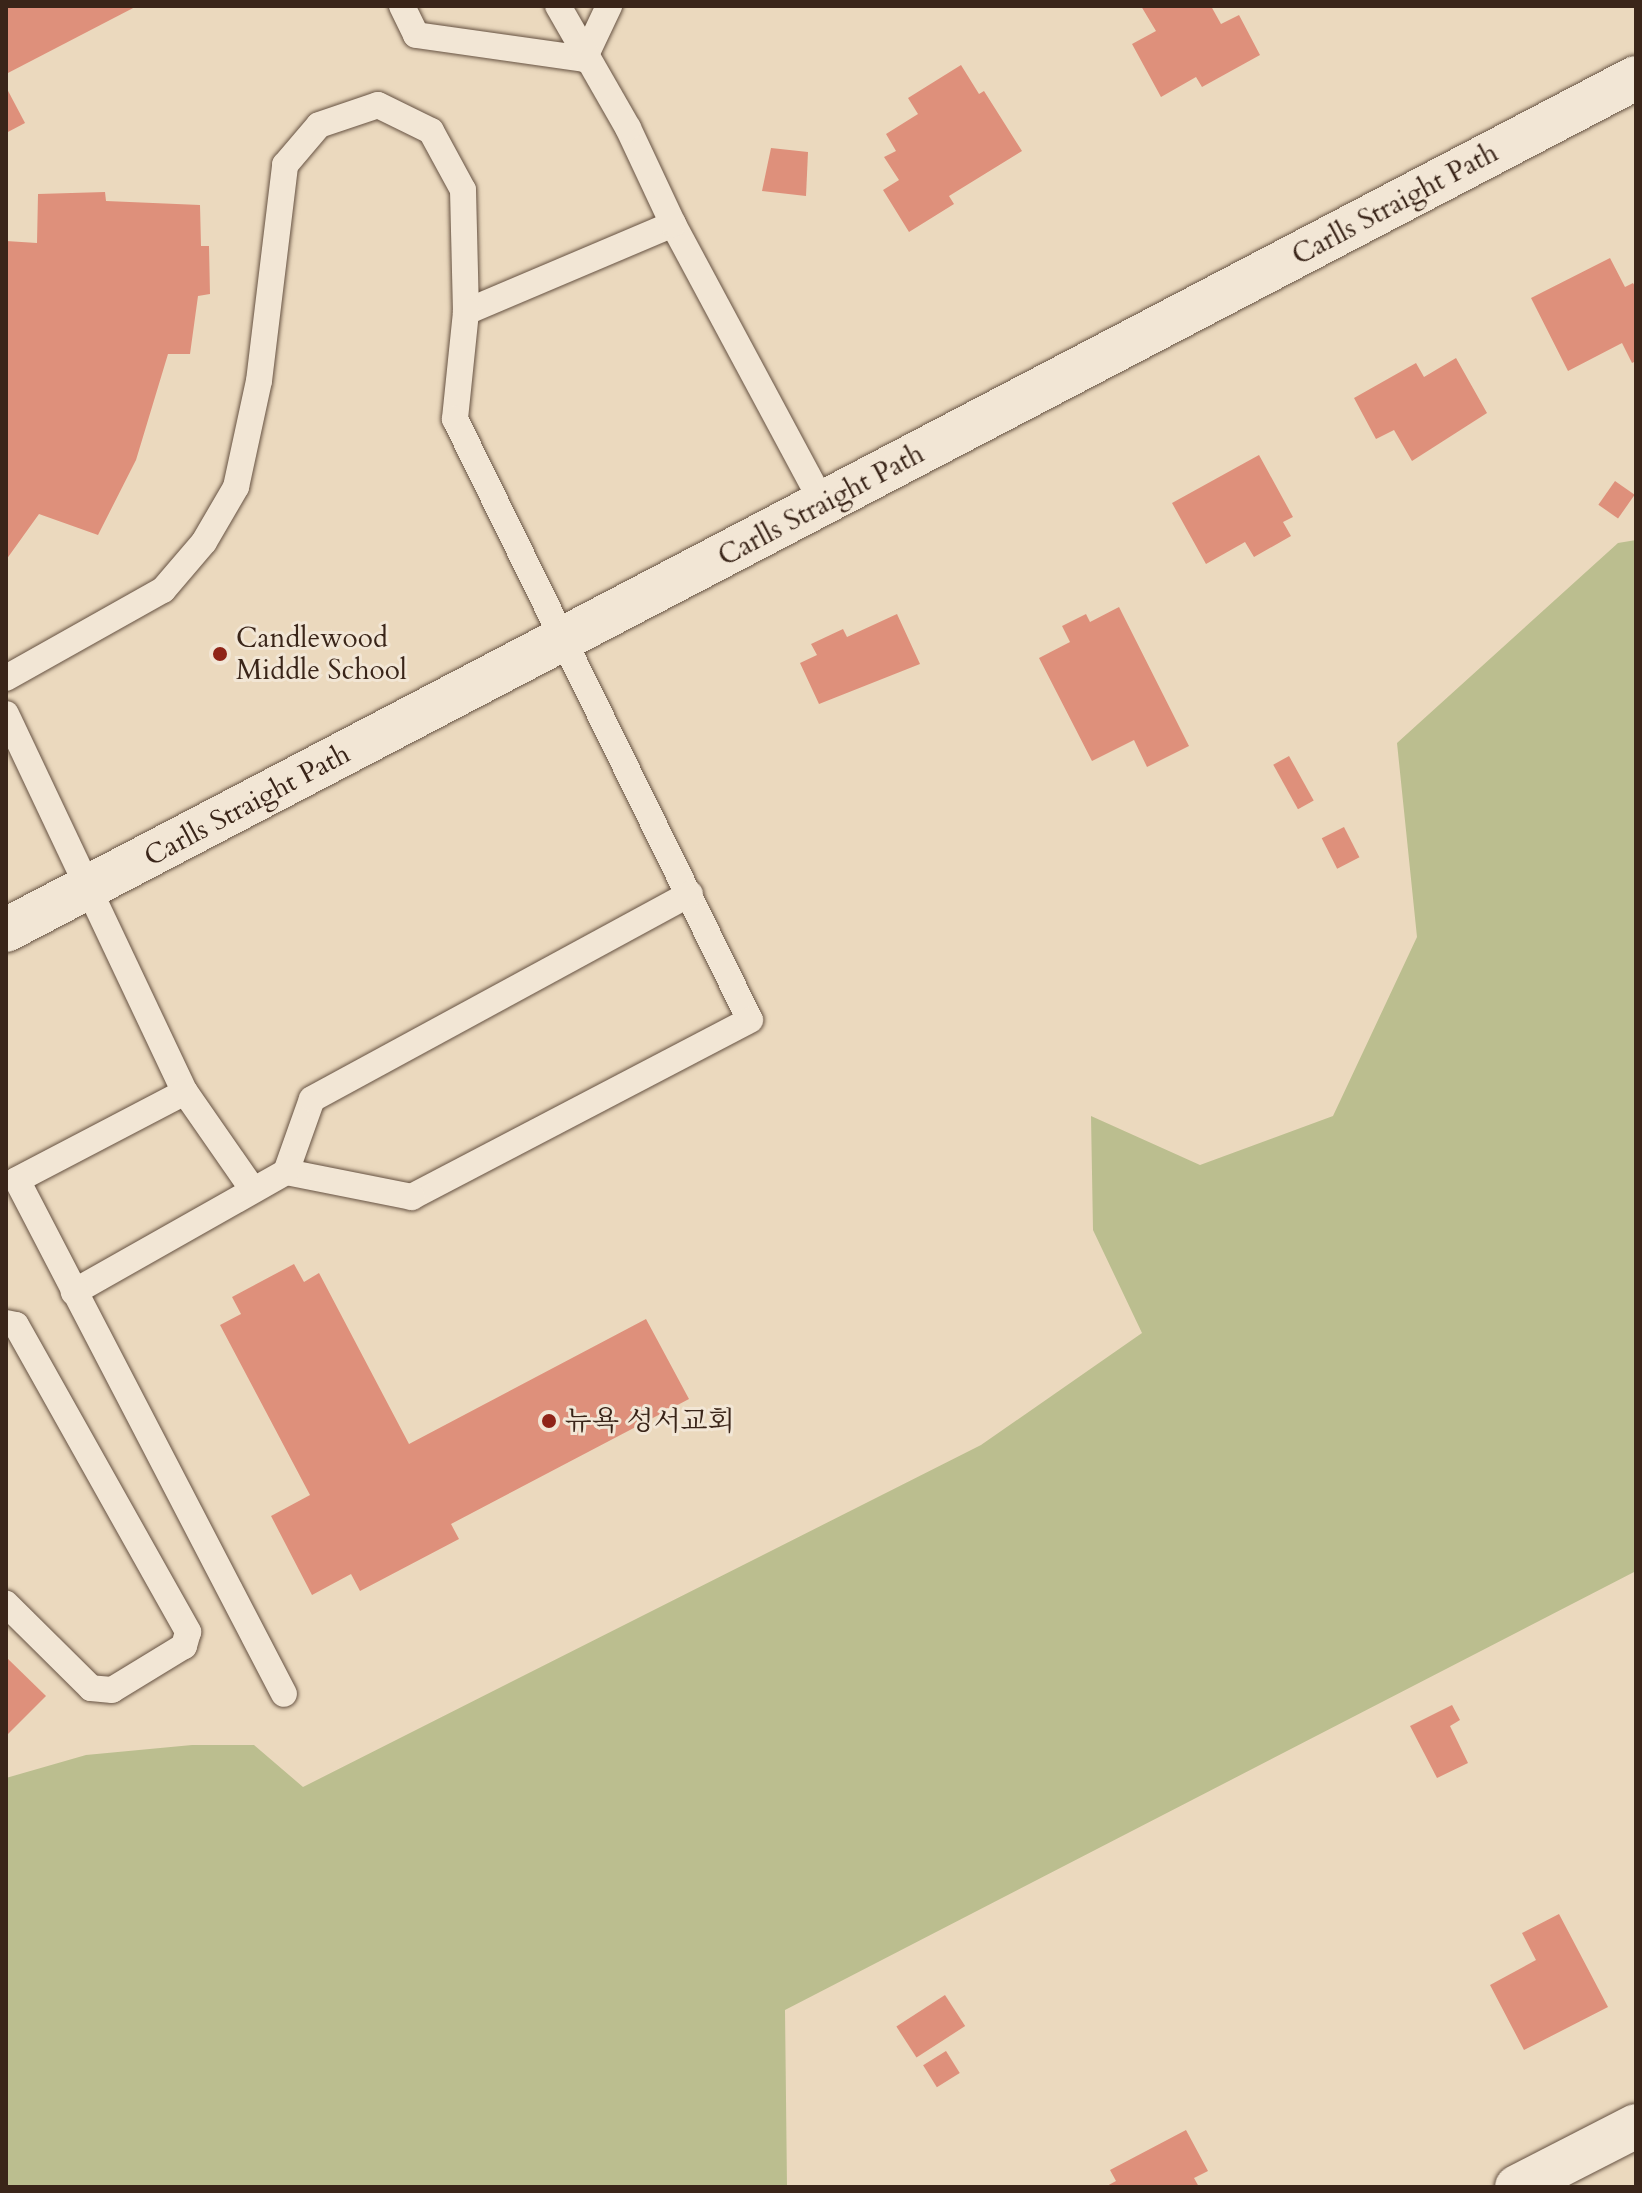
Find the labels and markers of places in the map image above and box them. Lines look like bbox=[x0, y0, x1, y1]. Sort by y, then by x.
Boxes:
place label: Candlewood Middle School bbox=[236, 621, 407, 687]
marker: Candlewood Middle School bbox=[211, 645, 229, 663]
place label: 뉴욕 성서교회 bbox=[565, 1404, 735, 1438]
marker: 뉴욕 성서교회 bbox=[540, 1412, 558, 1430]

